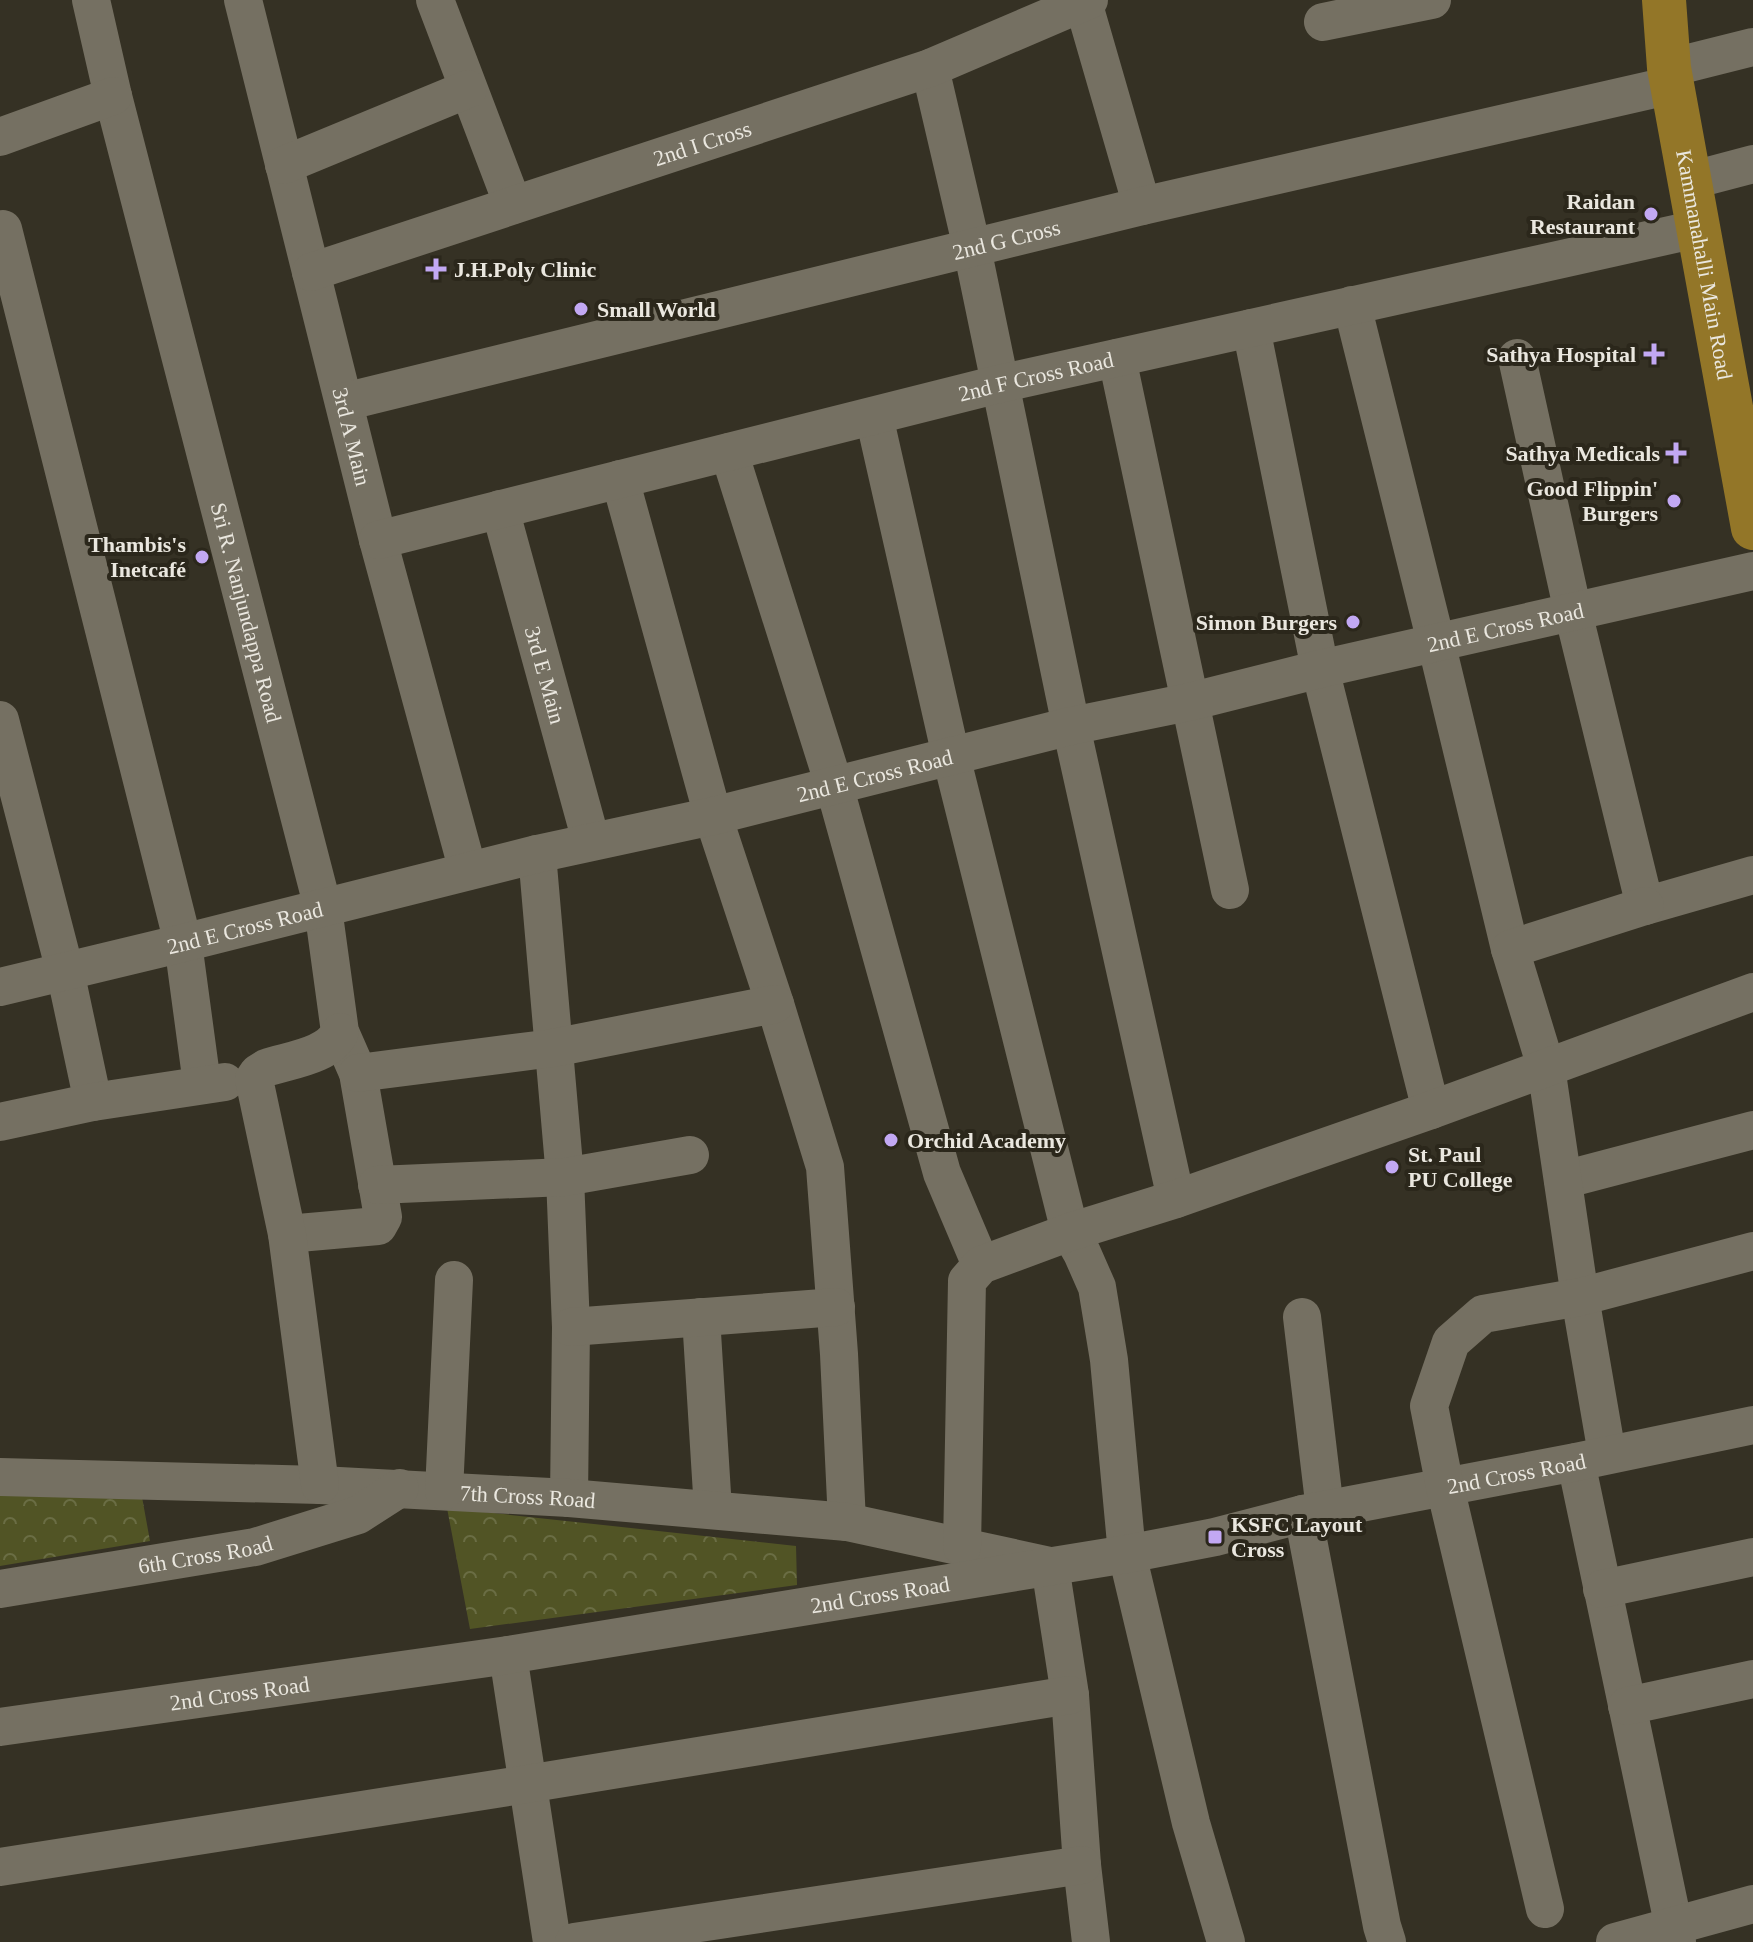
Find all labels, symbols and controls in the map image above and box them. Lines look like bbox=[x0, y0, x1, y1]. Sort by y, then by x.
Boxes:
street label: 2nd I Cross bbox=[650, 115, 754, 171]
street label: Kammanahalli Main Road bbox=[1672, 147, 1738, 382]
place label: Raidan Restaurant bbox=[1530, 189, 1636, 239]
marker: Raidan Restaurant bbox=[1642, 205, 1660, 223]
street label: 2nd G Cross bbox=[950, 214, 1063, 265]
place label: J.H.Poly Clinic bbox=[454, 257, 597, 282]
marker: J.H.Poly Clinic bbox=[425, 258, 447, 280]
place label: Small World bbox=[597, 297, 716, 322]
marker: Small World bbox=[572, 300, 590, 318]
place label: Sathya Hospital bbox=[1486, 342, 1636, 367]
marker: Sathya Hospital bbox=[1643, 343, 1665, 365]
street label: 2nd F Cross Road bbox=[956, 346, 1116, 406]
street label: 3rd A Main bbox=[328, 385, 376, 488]
place label: Sathya Medicals bbox=[1505, 441, 1660, 466]
marker: Sathya Medicals bbox=[1667, 444, 1685, 462]
place label: Good Flippin' Burgers bbox=[1527, 476, 1658, 526]
marker: Good Flippin' Burgers bbox=[1665, 492, 1683, 510]
street label: Sri R. Nanjundappa Road bbox=[206, 500, 287, 725]
place label: Thambis's Inetcafé bbox=[88, 532, 186, 582]
marker: Thambis's Inetcafé bbox=[193, 548, 211, 566]
street label: 2nd E Cross Road bbox=[1425, 597, 1586, 657]
place label: Simon Burgers bbox=[1196, 610, 1337, 635]
marker: Simon Burgers bbox=[1344, 613, 1362, 631]
street label: 3rd E Main bbox=[520, 623, 571, 727]
street label: 2nd E Cross Road bbox=[794, 744, 955, 807]
street label: 2nd E Cross Road bbox=[165, 896, 325, 959]
place label: Orchid Academy bbox=[907, 1128, 1066, 1153]
marker: Orchid Academy bbox=[882, 1131, 900, 1149]
place label: St. Paul PU College bbox=[1408, 1142, 1513, 1192]
marker: St. Paul PU College bbox=[1383, 1158, 1401, 1176]
street label: 2nd Cross Road bbox=[1445, 1448, 1588, 1499]
street label: 7th Cross Road bbox=[459, 1480, 596, 1513]
place label: KSFC Layout Cross bbox=[1231, 1512, 1363, 1562]
marker: KSFC Layout Cross bbox=[1206, 1528, 1224, 1546]
street label: 6th Cross Road bbox=[136, 1530, 275, 1579]
street label: 2nd Cross Road bbox=[809, 1571, 951, 1618]
street label: 2nd Cross Road bbox=[168, 1671, 311, 1715]

